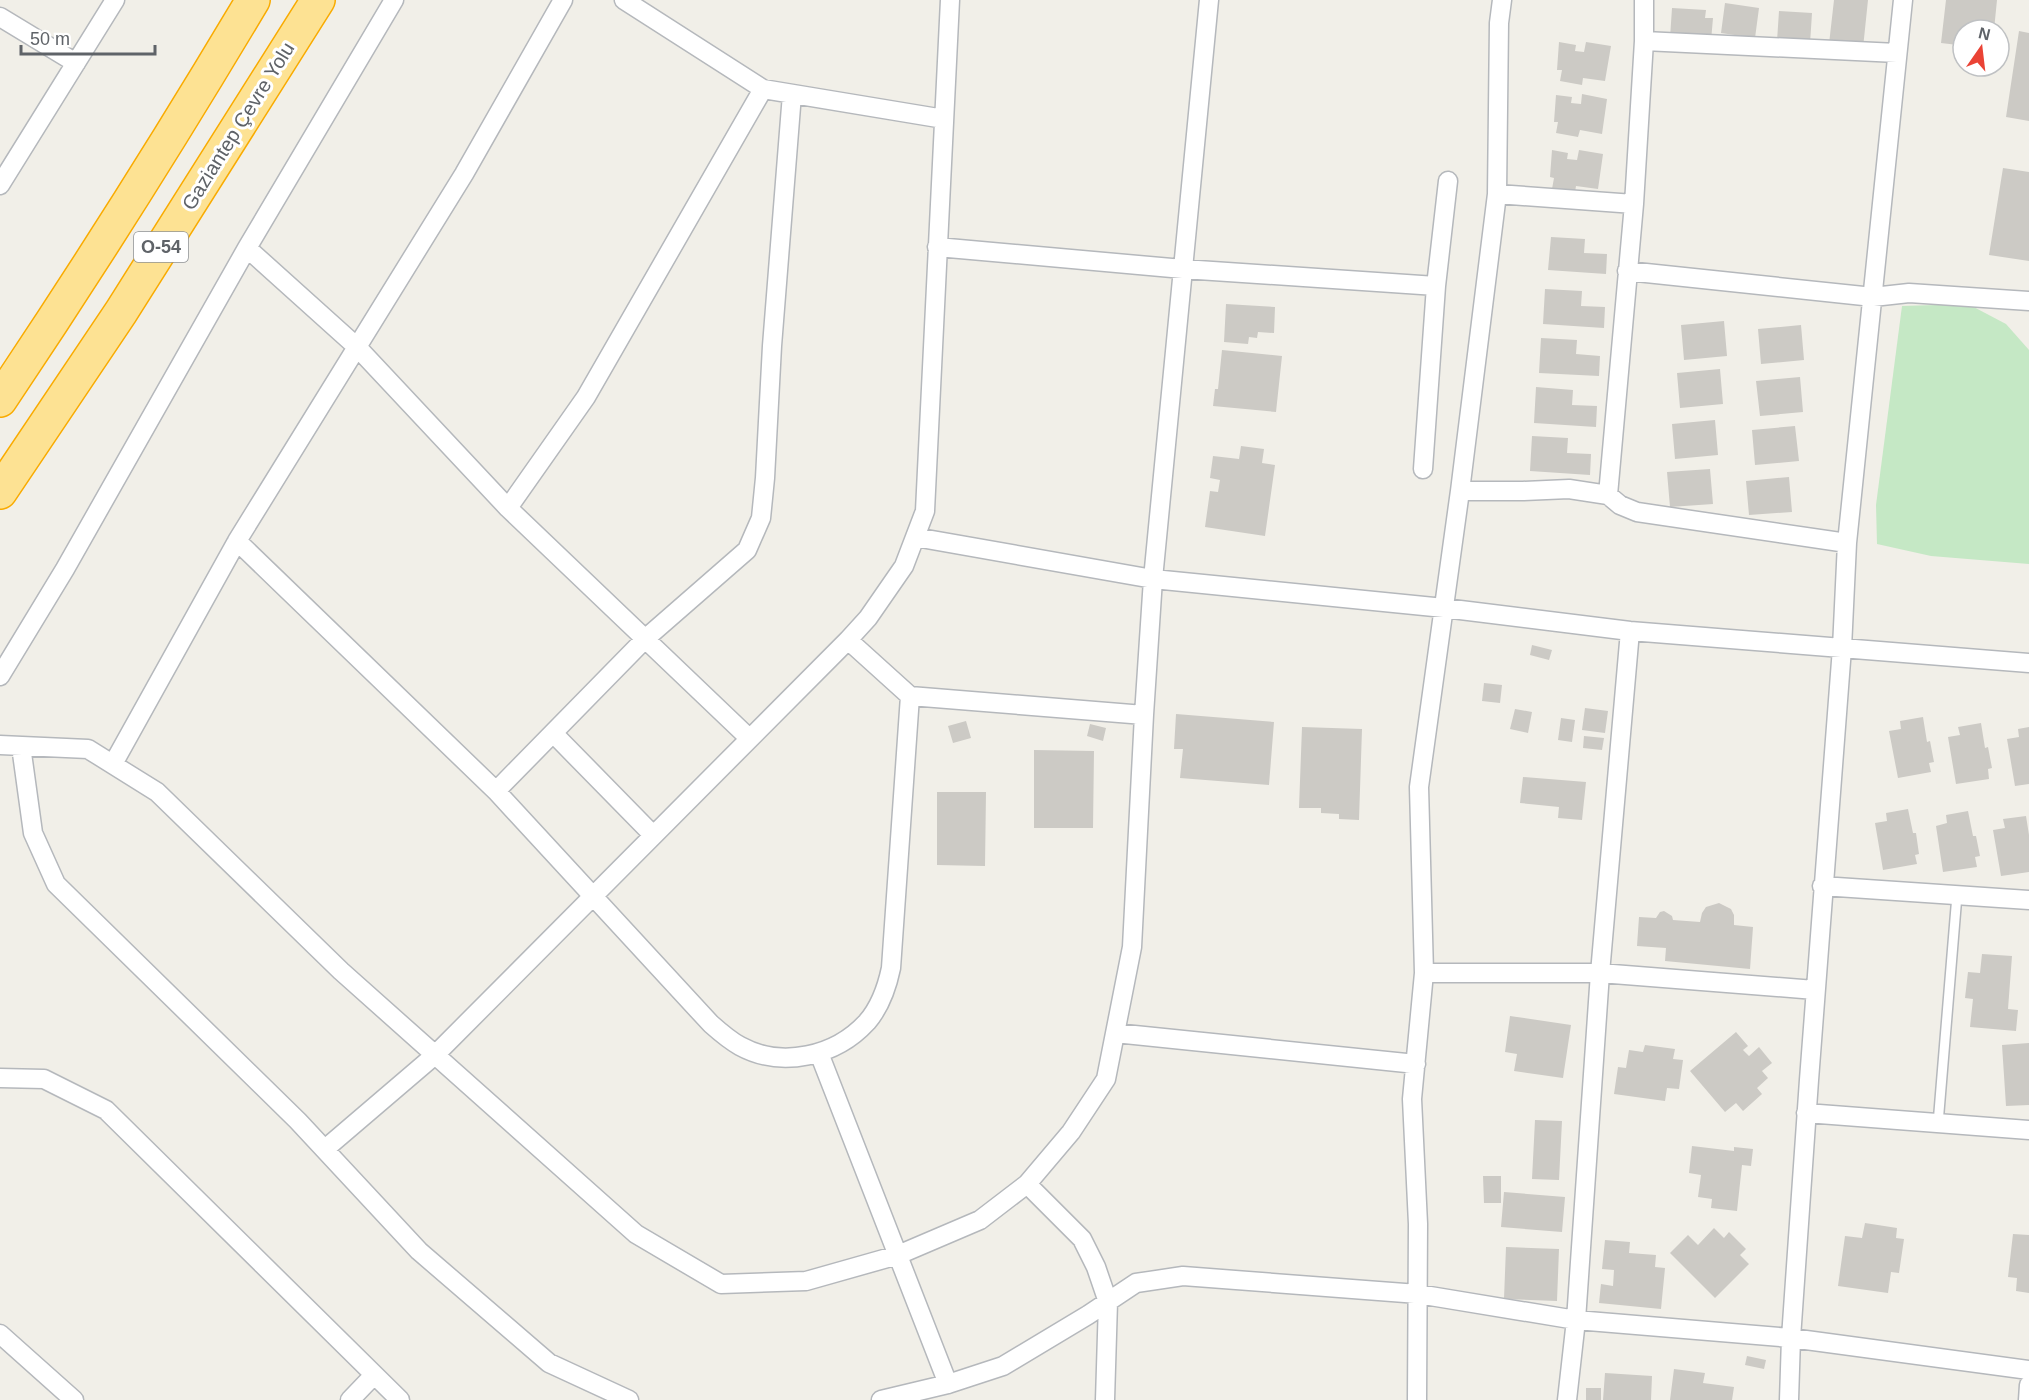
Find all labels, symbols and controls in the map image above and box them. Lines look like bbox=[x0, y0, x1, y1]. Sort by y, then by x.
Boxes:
scale bar bbox=[21, 18, 154, 56]
north arrow bbox=[1951, 18, 2011, 78]
text: N bbox=[1977, 24, 1992, 44]
text: 50 m bbox=[30, 29, 70, 49]
street label: Gaziantep Çevre Yolu bbox=[177, 38, 299, 214]
road number: O-54 bbox=[134, 232, 188, 262]

